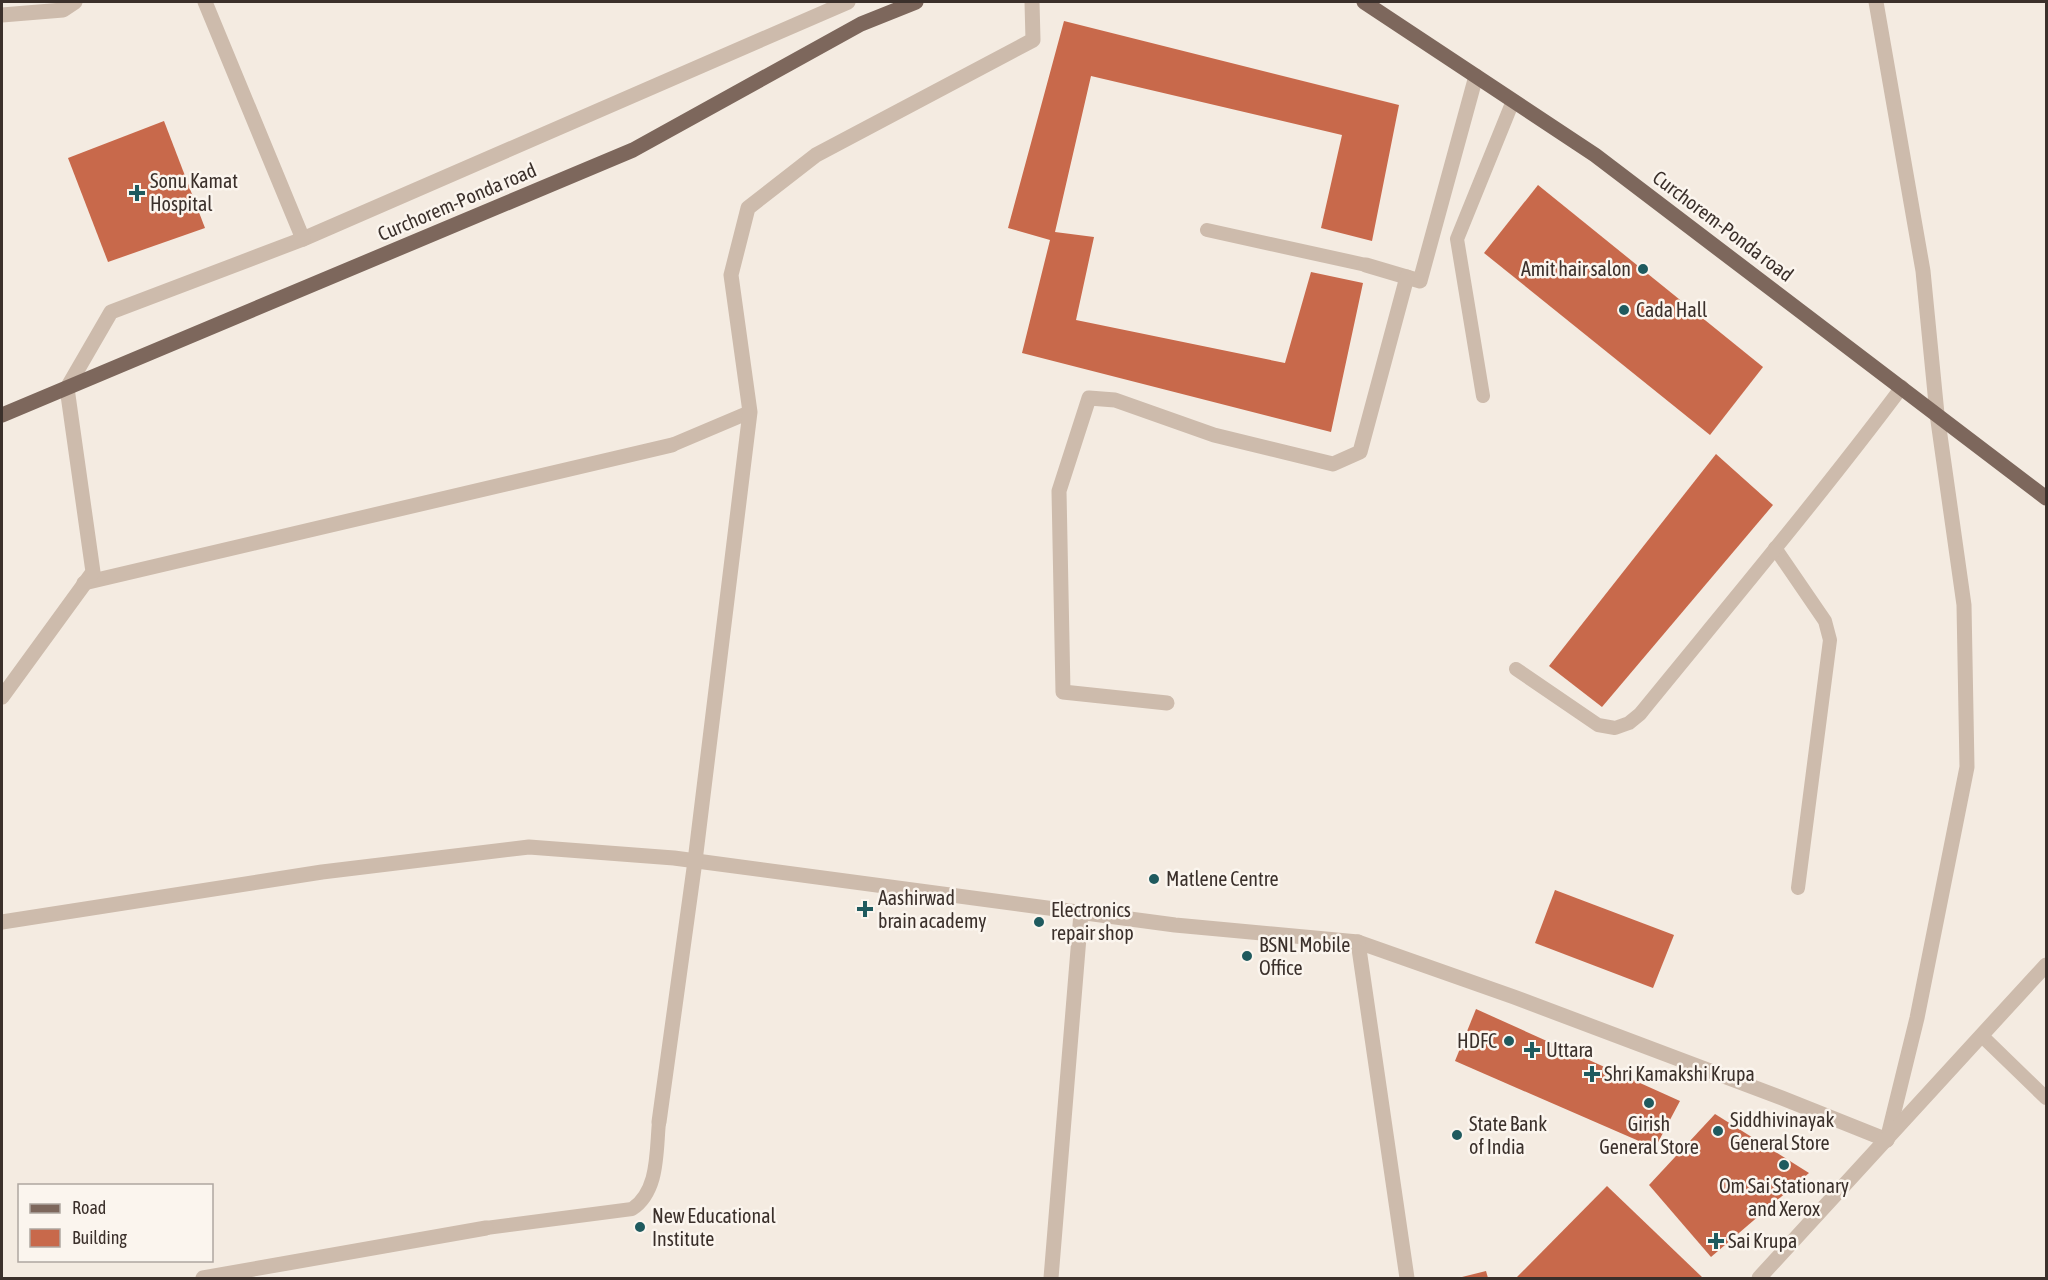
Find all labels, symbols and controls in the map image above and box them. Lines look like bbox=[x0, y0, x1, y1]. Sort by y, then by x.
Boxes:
street label: Curchorem-Ponda road bbox=[374, 158, 539, 245]
street label: Curchorem-Ponda road bbox=[1649, 165, 1798, 286]
place label: Sonu Kamat Hospital bbox=[150, 169, 238, 215]
marker: Sonu Kamat Hospital bbox=[128, 184, 146, 202]
place label: Amit hair salon bbox=[1521, 257, 1631, 280]
marker: Amit hair salon bbox=[1636, 262, 1650, 276]
place label: Cada Hall bbox=[1636, 298, 1708, 321]
marker: Cada Hall bbox=[1617, 303, 1631, 317]
place label: Matlene Centre bbox=[1166, 867, 1279, 890]
marker: Matlene Centre bbox=[1147, 872, 1161, 886]
place label: Aashirwad brain academy bbox=[878, 886, 987, 932]
place label: Electronics repair shop bbox=[1051, 898, 1134, 944]
marker: Aashirwad brain academy bbox=[856, 900, 874, 918]
marker: Electronics repair shop bbox=[1032, 915, 1046, 929]
place label: BSNL Mobile Office bbox=[1259, 933, 1350, 979]
marker: BSNL Mobile Office bbox=[1240, 949, 1254, 963]
place label: HDFC bbox=[1457, 1029, 1497, 1052]
marker: HDFC bbox=[1502, 1034, 1516, 1048]
place label: Uttara bbox=[1546, 1038, 1593, 1061]
marker: Uttara bbox=[1523, 1041, 1541, 1059]
place label: Shri Kamakshi Krupa bbox=[1604, 1062, 1755, 1085]
marker: Shri Kamakshi Krupa bbox=[1585, 1067, 1599, 1081]
marker: Girish General Store bbox=[1642, 1096, 1656, 1110]
place label: Siddhivinayak General Store bbox=[1730, 1108, 1834, 1154]
place label: State Bank of India bbox=[1469, 1112, 1547, 1158]
place label: Girish General Store bbox=[1599, 1112, 1699, 1158]
marker: Siddhivinayak General Store bbox=[1711, 1124, 1725, 1138]
marker: State Bank of India bbox=[1450, 1128, 1464, 1142]
marker: Om Sai Stationary and Xerox bbox=[1777, 1158, 1791, 1172]
place label: Om Sai Stationary and Xerox bbox=[1719, 1174, 1849, 1220]
legend bbox=[18, 1184, 213, 1262]
text: Road bbox=[72, 1197, 106, 1218]
place label: New Educational Institute bbox=[652, 1204, 776, 1250]
marker: New Educational Institute bbox=[633, 1220, 647, 1234]
text: Building bbox=[72, 1227, 127, 1248]
place label: Sai Krupa bbox=[1728, 1229, 1797, 1252]
marker: Sai Krupa bbox=[1709, 1234, 1723, 1248]

